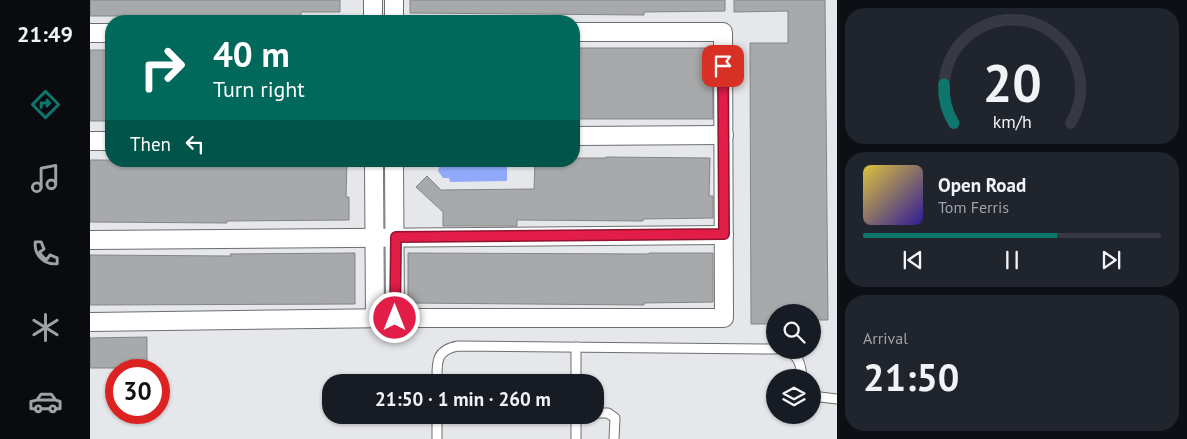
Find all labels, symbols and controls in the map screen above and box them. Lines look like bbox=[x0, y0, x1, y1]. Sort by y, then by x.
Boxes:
text: 21:49 bbox=[17, 20, 73, 48]
text: 40 m bbox=[213, 31, 290, 77]
icon: right bbox=[130, 35, 195, 100]
pin bbox=[702, 45, 744, 87]
text: 20 bbox=[983, 49, 1041, 116]
icon: arrive bbox=[709, 52, 737, 80]
text: Turn right bbox=[213, 75, 305, 103]
icon: directions bbox=[28, 87, 63, 122]
text: km/h bbox=[992, 110, 1032, 133]
icon: left bbox=[181, 130, 209, 158]
text: Then bbox=[130, 132, 171, 156]
icon: music bbox=[28, 161, 63, 196]
text: Open Road bbox=[938, 173, 1026, 197]
text: Tom Ferris bbox=[938, 197, 1009, 217]
icon: phone bbox=[28, 236, 63, 271]
icon: previous bbox=[899, 246, 927, 274]
icon: pause bbox=[998, 246, 1026, 274]
icon: next bbox=[1097, 246, 1125, 274]
position arrow bbox=[368, 291, 420, 343]
map controls bbox=[766, 304, 821, 424]
button: search bbox=[766, 304, 821, 359]
icon: climate bbox=[28, 310, 63, 345]
text: Arrival bbox=[863, 328, 908, 348]
text: 21:50 bbox=[863, 352, 959, 401]
speed limit sign: 30 bbox=[105, 359, 170, 424]
button: layers bbox=[766, 369, 821, 424]
icon: car bbox=[28, 384, 63, 419]
text: 21:50 · 1 min · 260 m bbox=[375, 387, 551, 411]

